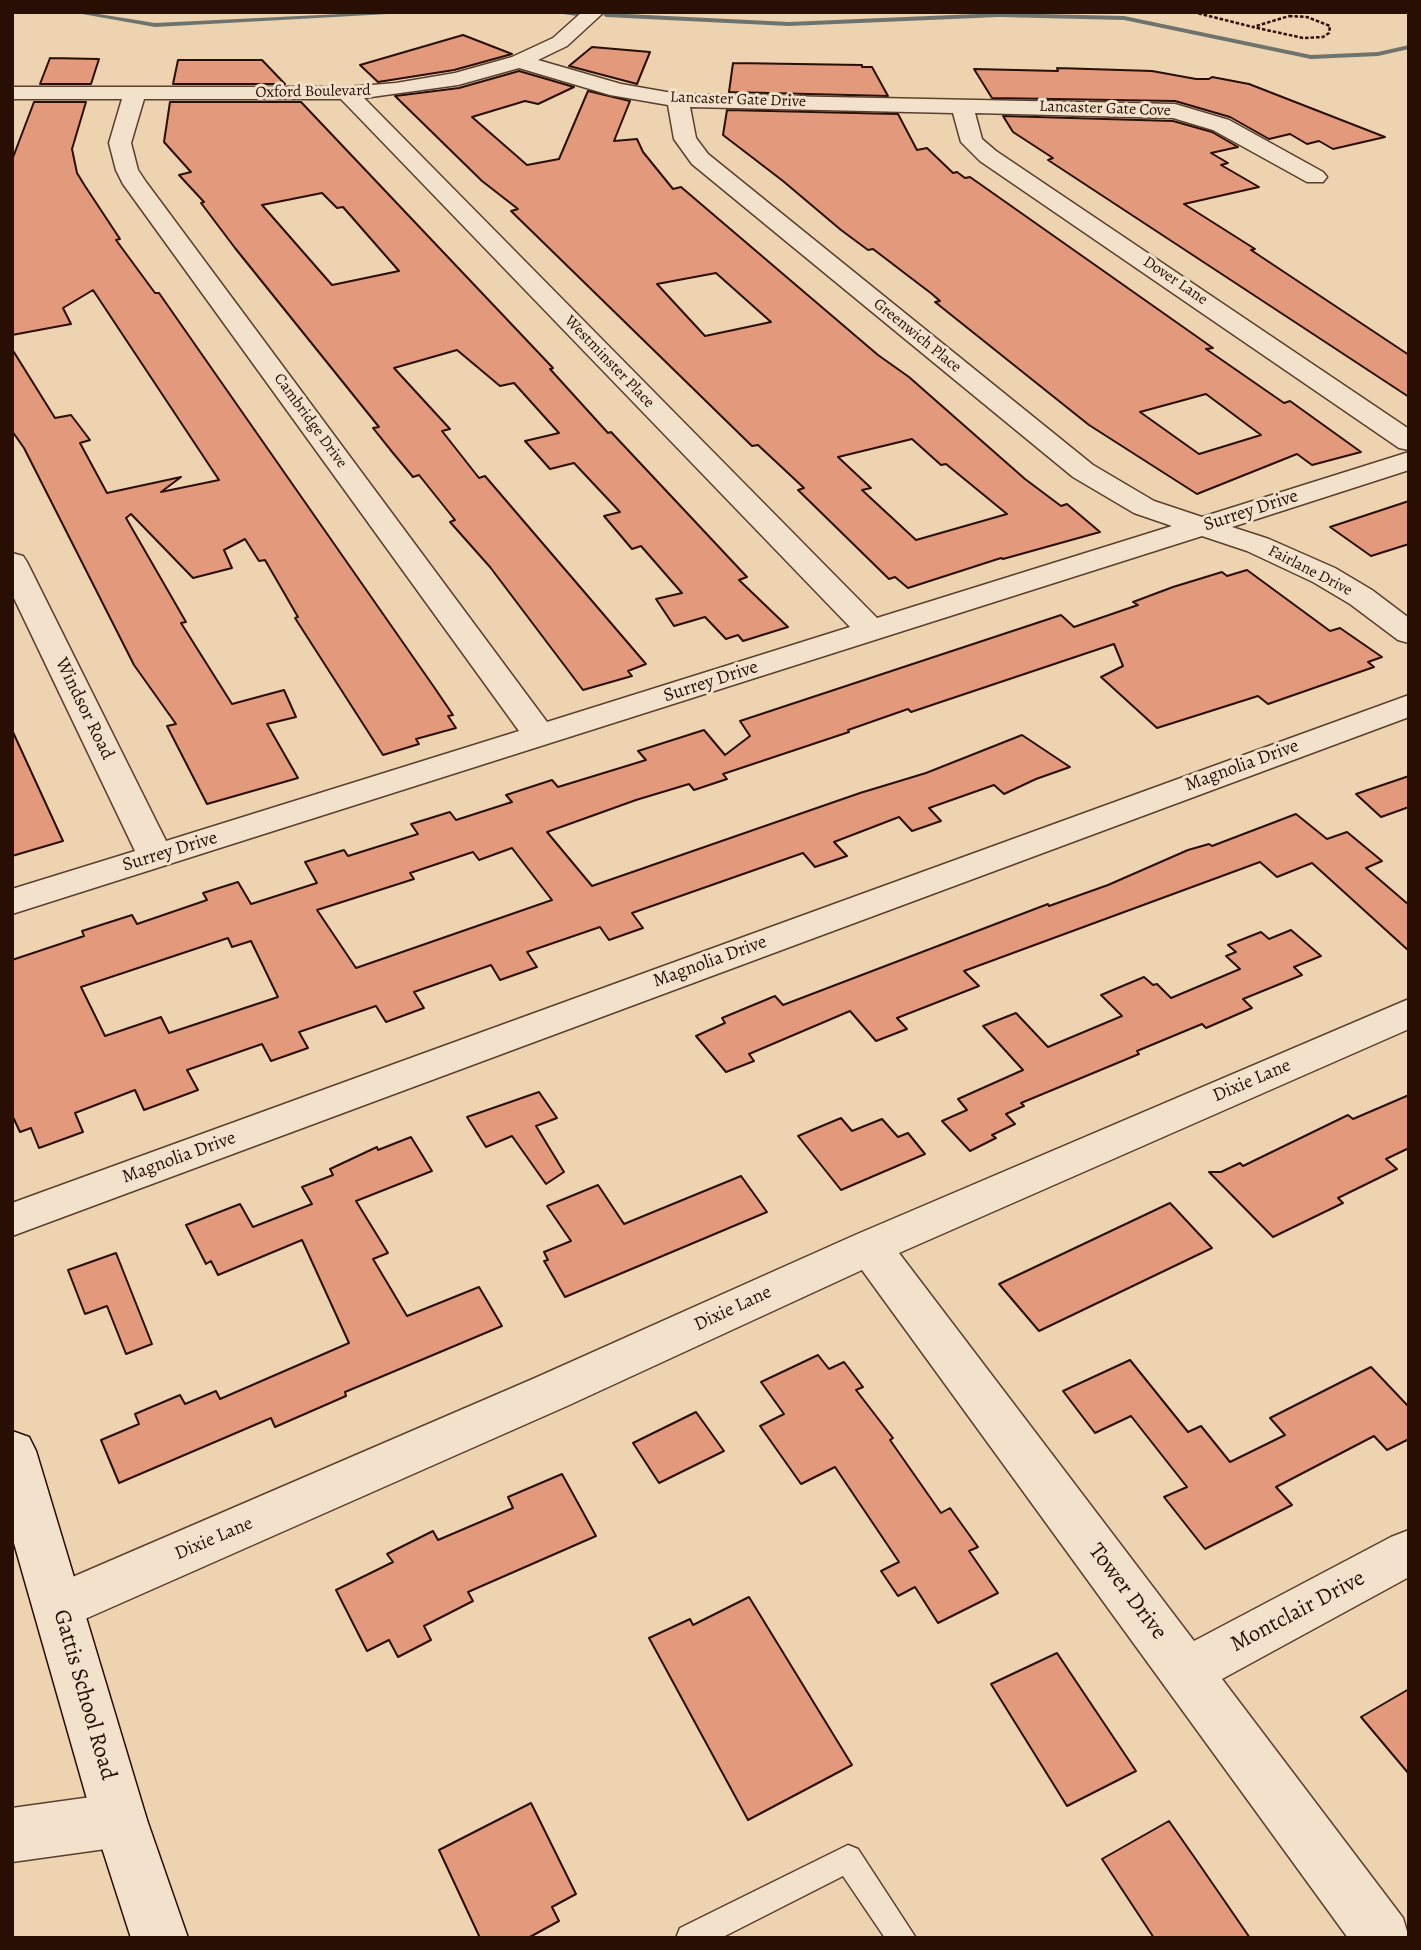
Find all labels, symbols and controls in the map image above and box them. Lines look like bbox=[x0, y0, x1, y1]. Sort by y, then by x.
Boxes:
street label: Oxford Boulevard bbox=[255, 81, 371, 103]
street label: Lancaster Gate Drive bbox=[670, 88, 806, 112]
street label: Lancaster Gate Cove bbox=[1039, 97, 1171, 121]
street label: Dover Lane bbox=[1139, 252, 1211, 310]
street label: Greenwich Place bbox=[869, 295, 965, 377]
street label: Westminster Place bbox=[560, 312, 658, 412]
street label: Cambridge Drive bbox=[269, 370, 351, 472]
street label: Surrey Drive bbox=[1201, 485, 1301, 537]
street label: Fairlane Drive bbox=[1265, 542, 1355, 600]
street label: Windsor Road bbox=[50, 654, 118, 764]
street label: Surrey Drive bbox=[661, 656, 761, 708]
street label: Magnolia Drive bbox=[1182, 735, 1302, 797]
street label: Surrey Drive bbox=[120, 827, 220, 877]
street label: Magnolia Drive bbox=[650, 931, 770, 993]
street label: Dixie Lane bbox=[1209, 1054, 1295, 1108]
street label: Magnolia Drive bbox=[119, 1127, 239, 1189]
street label: Dixie Lane bbox=[691, 1281, 775, 1337]
street label: Dixie Lane bbox=[171, 1512, 257, 1566]
street label: Tower Drive bbox=[1082, 1538, 1172, 1646]
street label: Montclair Drive bbox=[1226, 1565, 1370, 1659]
street label: Gattis School Road bbox=[46, 1607, 122, 1783]

